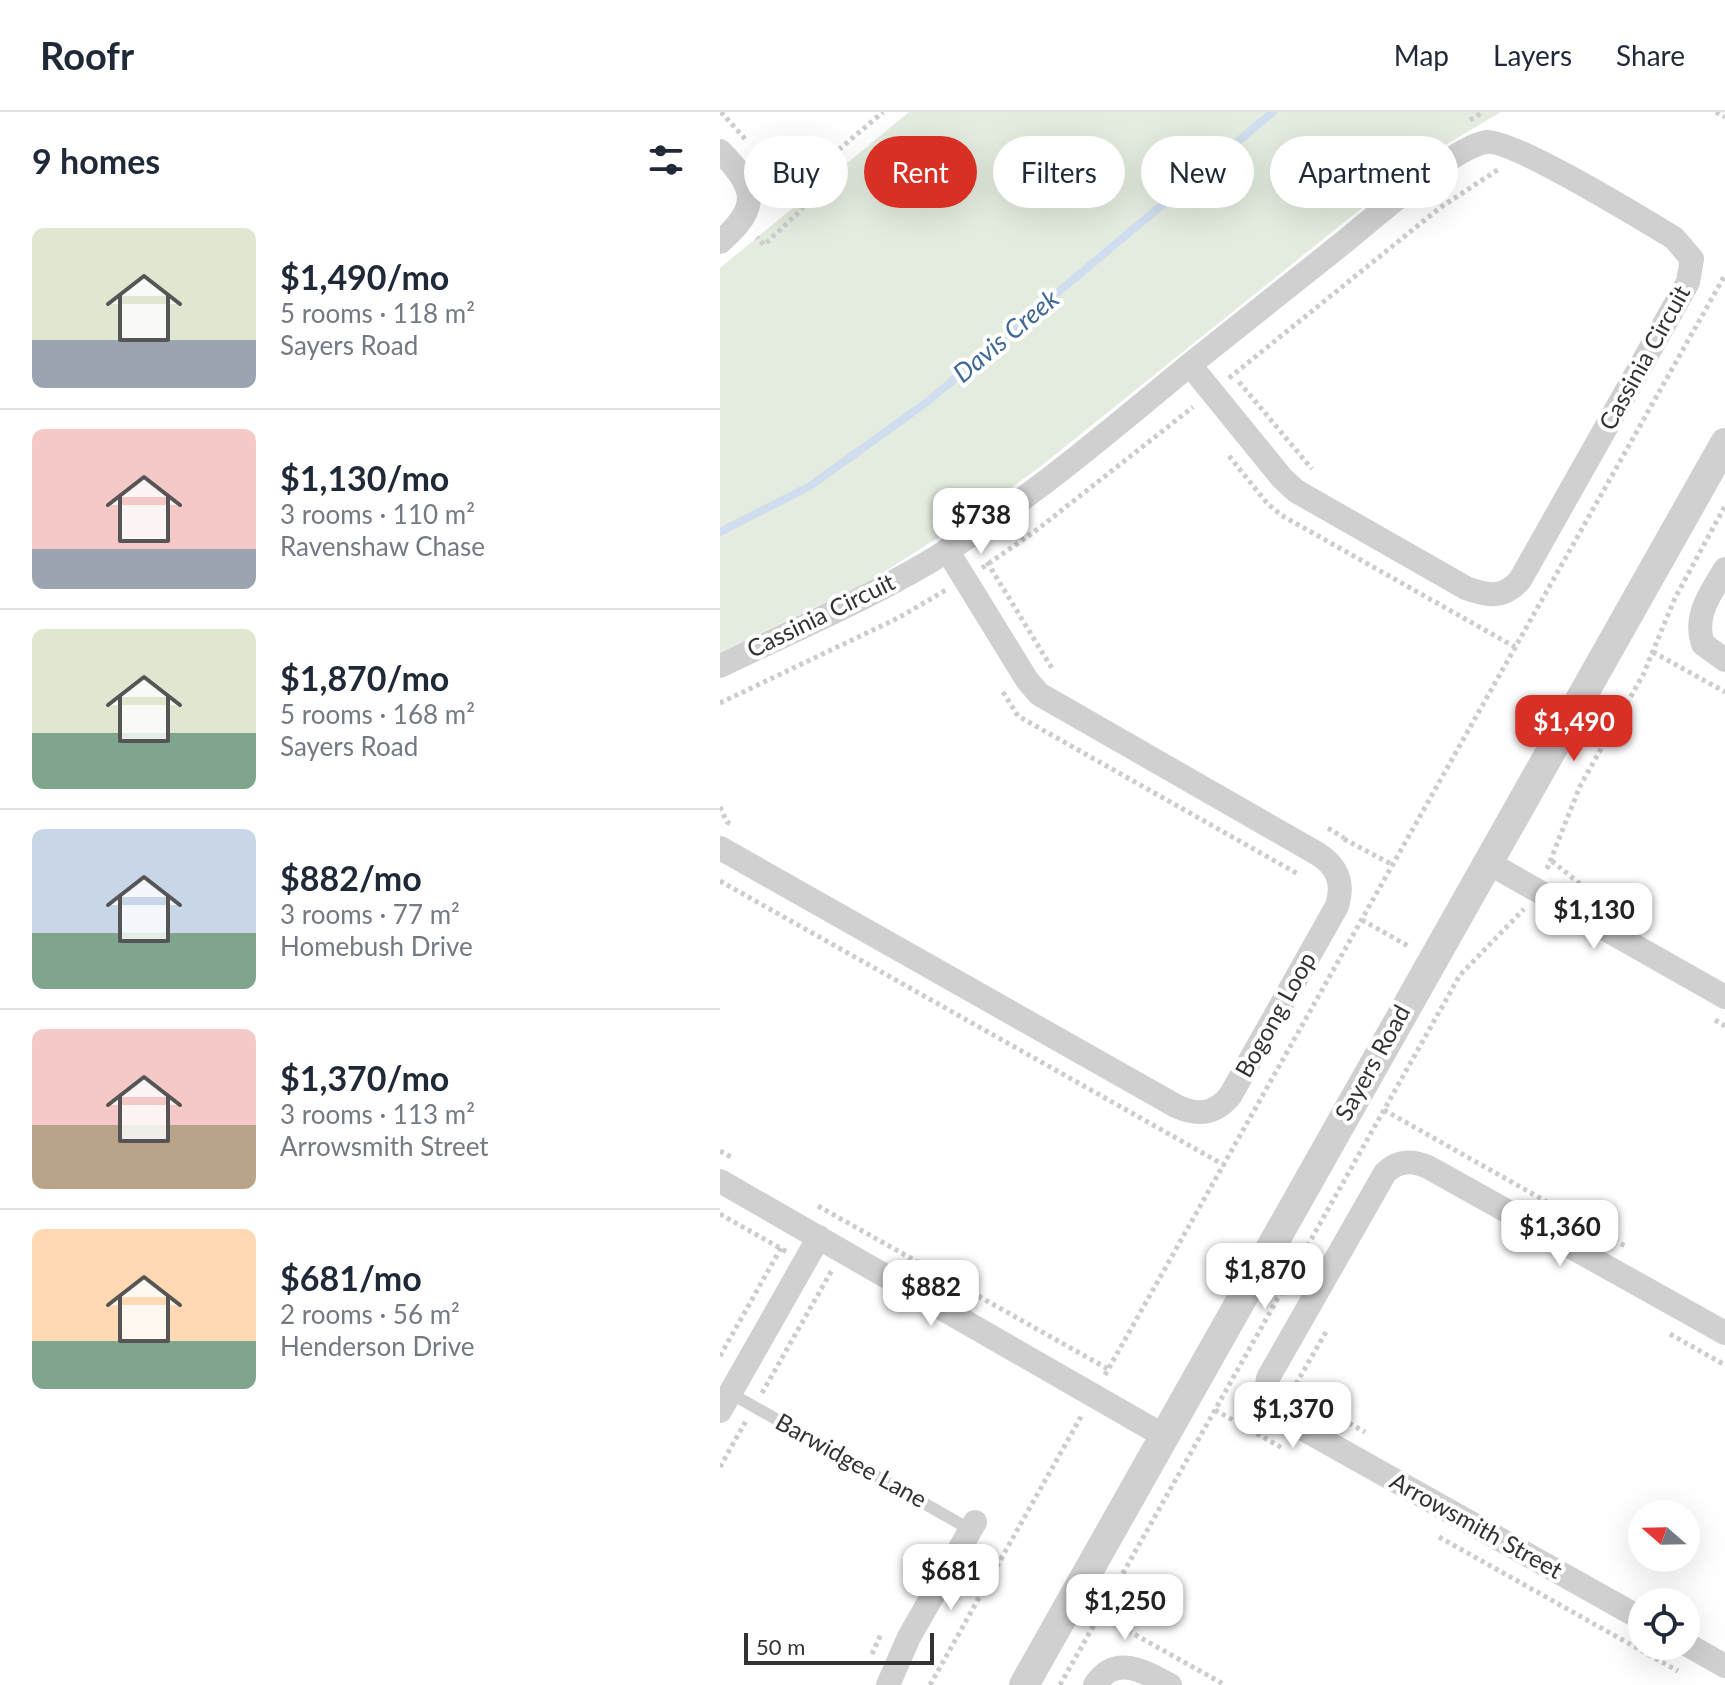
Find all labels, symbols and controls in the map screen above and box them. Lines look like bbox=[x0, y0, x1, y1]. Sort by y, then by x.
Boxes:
text: Roofr bbox=[40, 32, 134, 78]
text: Map bbox=[1394, 38, 1449, 72]
text: Layers bbox=[1493, 38, 1572, 72]
text: Share bbox=[1616, 38, 1685, 72]
chip: Buy bbox=[744, 136, 848, 208]
chip: Rent bbox=[864, 136, 977, 208]
chip: Filters bbox=[993, 136, 1125, 208]
chip: New bbox=[1141, 136, 1254, 208]
chip: Apartment bbox=[1270, 136, 1458, 208]
icon: filters bbox=[644, 138, 688, 182]
text: 9 homes bbox=[32, 140, 160, 181]
text: $1,490/mo bbox=[280, 256, 449, 297]
icon: home bbox=[96, 260, 192, 356]
street label: Cassinia Circuit bbox=[1592, 280, 1696, 435]
water label: Davis Creek bbox=[946, 281, 1065, 389]
text: 5 rooms · 118 m² bbox=[280, 297, 475, 329]
text: Sayers Road bbox=[280, 329, 418, 361]
text: $1,130/mo bbox=[280, 457, 449, 498]
icon: home bbox=[96, 461, 192, 557]
pin: $738 bbox=[934, 488, 1028, 556]
text: 3 rooms · 110 m² bbox=[280, 498, 475, 530]
text: $738 bbox=[951, 498, 1011, 530]
text: Ravenshaw Chase bbox=[280, 530, 485, 562]
street label: Cassinia Circuit bbox=[742, 566, 899, 663]
text: $1,870/mo bbox=[280, 657, 449, 698]
icon: home bbox=[96, 661, 192, 757]
pin: $1,490 bbox=[1509, 695, 1639, 763]
text: 5 rooms · 168 m² bbox=[280, 698, 475, 730]
text: $1,490 bbox=[1533, 705, 1615, 737]
text: Sayers Road bbox=[280, 730, 418, 762]
text: $882/mo bbox=[280, 857, 422, 898]
icon: home bbox=[96, 861, 192, 957]
pin: $1,130 bbox=[1529, 883, 1659, 951]
text: $1,130 bbox=[1553, 893, 1635, 925]
text: 3 rooms · 77 m² bbox=[280, 898, 460, 930]
text: Homebush Drive bbox=[280, 930, 473, 962]
street label: Bogong Loop bbox=[1228, 946, 1321, 1082]
street label: Sayers Road bbox=[1328, 999, 1415, 1125]
text: $1,370/mo bbox=[280, 1057, 449, 1098]
icon: home bbox=[96, 1061, 192, 1157]
text: 3 rooms · 113 m² bbox=[280, 1098, 475, 1130]
text: Arrowsmith Street bbox=[280, 1130, 489, 1162]
pin: $1,360 bbox=[1495, 1200, 1625, 1268]
text: $1,360 bbox=[1519, 1210, 1601, 1242]
pin: $1,870 bbox=[1200, 1243, 1330, 1311]
text: $1,870 bbox=[1224, 1253, 1306, 1285]
text: $681/mo bbox=[280, 1257, 422, 1298]
pin: $882 bbox=[884, 1260, 978, 1328]
icon: home bbox=[96, 1261, 192, 1357]
text: $882 bbox=[901, 1270, 961, 1302]
text: 2 rooms · 56 m² bbox=[280, 1298, 460, 1330]
text: Henderson Drive bbox=[280, 1330, 475, 1362]
pin: $1,370 bbox=[1228, 1382, 1358, 1450]
text: $1,370 bbox=[1252, 1392, 1334, 1424]
street label: Barwidgee Lane bbox=[771, 1406, 932, 1513]
street label: Arrowsmith Street bbox=[1385, 1465, 1568, 1584]
north arrow bbox=[1628, 1500, 1700, 1572]
map controls bbox=[1628, 1500, 1700, 1660]
pin: $681 bbox=[904, 1544, 998, 1612]
text: $681 bbox=[921, 1554, 981, 1586]
pin: $1,250 bbox=[1060, 1574, 1190, 1642]
text: $1,250 bbox=[1084, 1584, 1166, 1616]
button: locate bbox=[1628, 1588, 1700, 1660]
scale bar bbox=[744, 1629, 934, 1665]
text: 50 m bbox=[756, 1633, 805, 1660]

